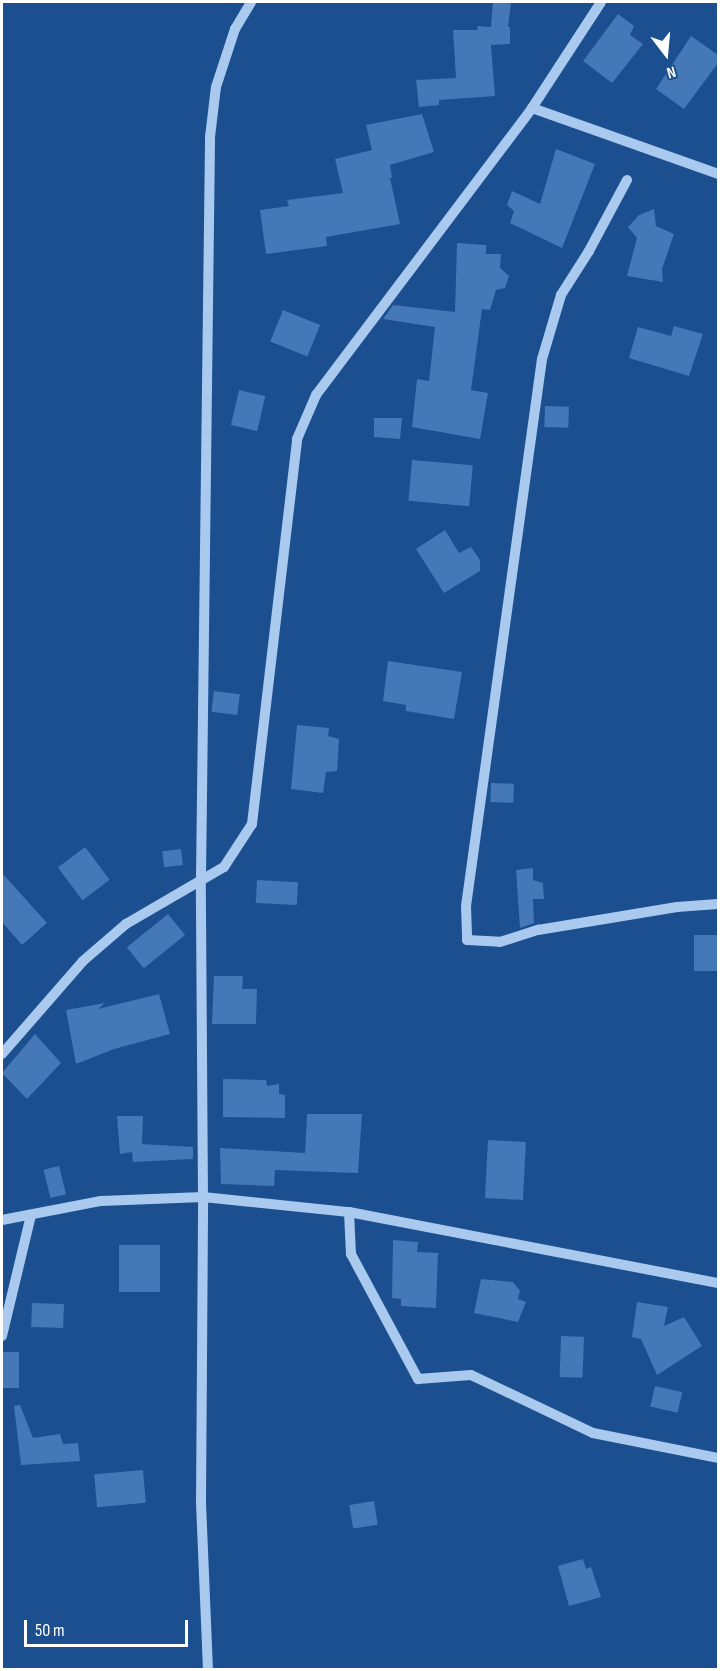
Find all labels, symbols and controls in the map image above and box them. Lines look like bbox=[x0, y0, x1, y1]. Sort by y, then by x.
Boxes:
north arrow bbox=[636, 24, 696, 84]
text: N bbox=[664, 61, 678, 82]
scale bar bbox=[27, 1608, 190, 1646]
text: 50 m bbox=[35, 1620, 65, 1641]

